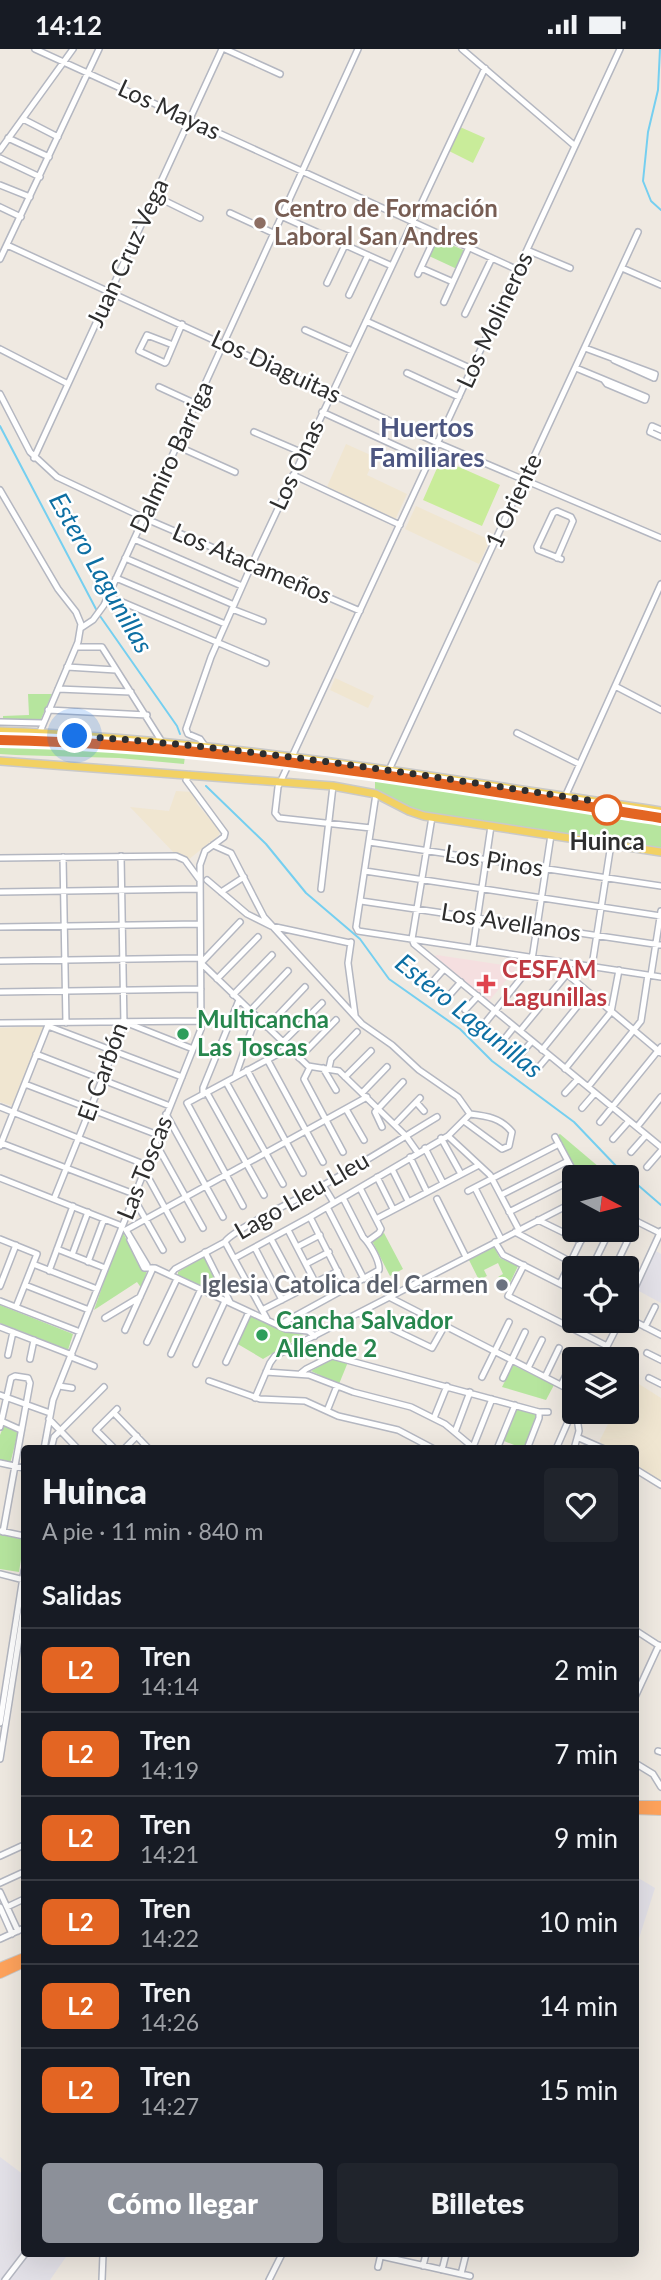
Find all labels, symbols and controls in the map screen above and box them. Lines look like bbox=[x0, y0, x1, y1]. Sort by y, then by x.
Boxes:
text: 14:12 bbox=[35, 9, 102, 41]
street label: Los Mayas bbox=[114, 72, 225, 145]
street label: Juan Cruz Vega bbox=[80, 174, 174, 331]
place label: Centro de Formación Laboral San Andres bbox=[274, 193, 498, 250]
marker: Centro de Formación Laboral San Andres bbox=[252, 215, 268, 231]
street label: Los Molineros bbox=[449, 247, 538, 392]
street label: Los Diaguitas bbox=[207, 323, 346, 408]
street label: Dalmiro Barriga bbox=[123, 376, 218, 537]
district label: Huertos Familiares bbox=[369, 411, 485, 473]
street label: Los Onas bbox=[262, 415, 329, 514]
street label: 1 Oriente bbox=[478, 449, 547, 552]
water label: Estero Lagunillas bbox=[43, 486, 161, 659]
street label: Los Atacameños bbox=[169, 516, 337, 609]
your location bbox=[57, 718, 92, 753]
marker: Huinca bbox=[592, 795, 622, 825]
place label: Huinca bbox=[569, 826, 645, 855]
street label: Los Pinos bbox=[443, 837, 545, 882]
street label: Los Avellanos bbox=[439, 896, 583, 947]
water label: Estero Lagunillas bbox=[390, 946, 550, 1084]
place label: CESFAM Lagunillas bbox=[502, 954, 607, 1011]
marker: CESFAM Lagunillas bbox=[476, 974, 496, 994]
place label: Multicancha Las Toscas bbox=[197, 1004, 329, 1061]
street label: El Carbón bbox=[70, 1018, 133, 1125]
marker: Multicancha Las Toscas bbox=[175, 1026, 191, 1042]
street label: Las Toscas bbox=[110, 1111, 177, 1223]
street label: Lago Lleu Lleu bbox=[229, 1145, 374, 1245]
north arrow bbox=[562, 1165, 639, 1243]
map controls bbox=[562, 1165, 639, 1424]
button: locate bbox=[562, 1256, 639, 1333]
place label: Iglesia Catolica del Carmen bbox=[201, 1269, 488, 1298]
marker: Iglesia Catolica del Carmen bbox=[494, 1277, 510, 1293]
place label: Cancha Salvador Allende 2 bbox=[275, 1305, 453, 1362]
marker: Cancha Salvador Allende 2 bbox=[254, 1327, 270, 1343]
button: layers bbox=[562, 1347, 639, 1424]
button: heart bbox=[544, 1468, 618, 1542]
text: Huinca bbox=[42, 1471, 147, 1511]
text: A pie · 11 min · 840 m bbox=[42, 1517, 263, 1545]
text: Salidas bbox=[42, 1579, 122, 1611]
text: Tren bbox=[140, 1640, 191, 1672]
text: 2 min bbox=[554, 1654, 618, 1686]
text: L2 bbox=[67, 1655, 94, 1684]
text: 14:14 bbox=[140, 1672, 199, 1700]
text: Tren bbox=[140, 1724, 191, 1756]
text: 7 min bbox=[554, 1738, 618, 1770]
text: L2 bbox=[67, 1739, 94, 1768]
text: 14:19 bbox=[140, 1756, 199, 1784]
text: Tren bbox=[140, 1808, 191, 1840]
text: 9 min bbox=[554, 1822, 618, 1854]
text: L2 bbox=[67, 1823, 94, 1852]
text: 14:21 bbox=[140, 1840, 199, 1868]
text: Tren bbox=[140, 1892, 191, 1924]
text: 10 min bbox=[539, 1906, 618, 1938]
text: L2 bbox=[67, 1907, 94, 1936]
text: 14:22 bbox=[140, 1924, 199, 1952]
text: Tren bbox=[140, 1976, 191, 2008]
text: 14 min bbox=[539, 1990, 618, 2022]
text: L2 bbox=[67, 1991, 94, 2020]
text: 14:26 bbox=[140, 2008, 199, 2036]
text: Tren bbox=[140, 2060, 191, 2092]
text: 15 min bbox=[539, 2074, 618, 2106]
text: L2 bbox=[67, 2075, 94, 2104]
text: 14:27 bbox=[140, 2092, 199, 2120]
button: Cómo llegar bbox=[42, 2163, 323, 2243]
button: Billetes bbox=[337, 2163, 618, 2243]

